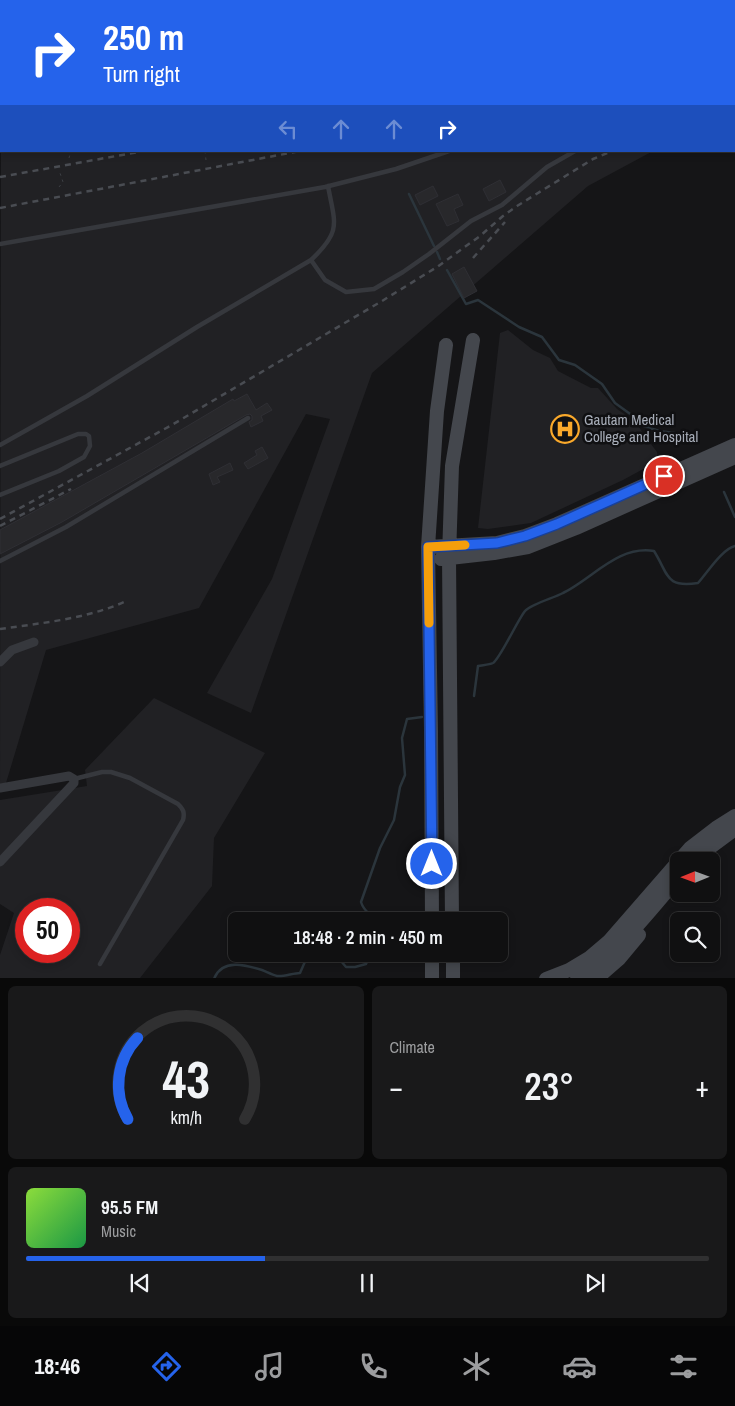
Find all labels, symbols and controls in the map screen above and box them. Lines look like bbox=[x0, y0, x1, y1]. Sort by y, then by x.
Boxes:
text: 250 m bbox=[103, 14, 184, 61]
icon: right bbox=[20, 20, 85, 85]
text: Turn right bbox=[103, 59, 180, 89]
icon: left bbox=[274, 115, 302, 143]
icon: ahead bbox=[327, 115, 355, 143]
icon: ahead bbox=[380, 115, 408, 143]
icon: right bbox=[433, 115, 461, 143]
place label: Gautam Medical College and Hospital bbox=[584, 409, 698, 447]
hospital icon: Gautam Medical College and Hospital bbox=[550, 414, 580, 444]
pin bbox=[643, 455, 685, 497]
icon: arrive bbox=[650, 462, 678, 490]
position arrow bbox=[405, 837, 457, 889]
north arrow bbox=[670, 852, 720, 902]
map controls bbox=[670, 852, 720, 962]
speed limit sign: 50 bbox=[15, 898, 80, 963]
button: search bbox=[670, 912, 720, 962]
text: 18:48 · 2 min · 450 m bbox=[293, 924, 443, 950]
text: Climate bbox=[390, 1036, 435, 1058]
text: 43 bbox=[162, 1044, 209, 1114]
text: 23° bbox=[524, 1061, 574, 1112]
text: − bbox=[390, 1068, 403, 1106]
text: + bbox=[696, 1068, 709, 1106]
text: km/h bbox=[170, 1106, 202, 1130]
text: 95.5 FM bbox=[101, 1194, 158, 1220]
text: Music bbox=[101, 1220, 136, 1242]
icon: previous bbox=[126, 1269, 154, 1297]
icon: pause bbox=[353, 1269, 381, 1297]
icon: next bbox=[581, 1269, 609, 1297]
icon: directions bbox=[149, 1349, 184, 1384]
icon: music bbox=[252, 1349, 287, 1384]
icon: phone bbox=[356, 1349, 391, 1384]
icon: climate bbox=[459, 1349, 494, 1384]
icon: car bbox=[562, 1349, 597, 1384]
icon: filters bbox=[666, 1349, 701, 1384]
text: 18:46 bbox=[34, 1351, 80, 1381]

